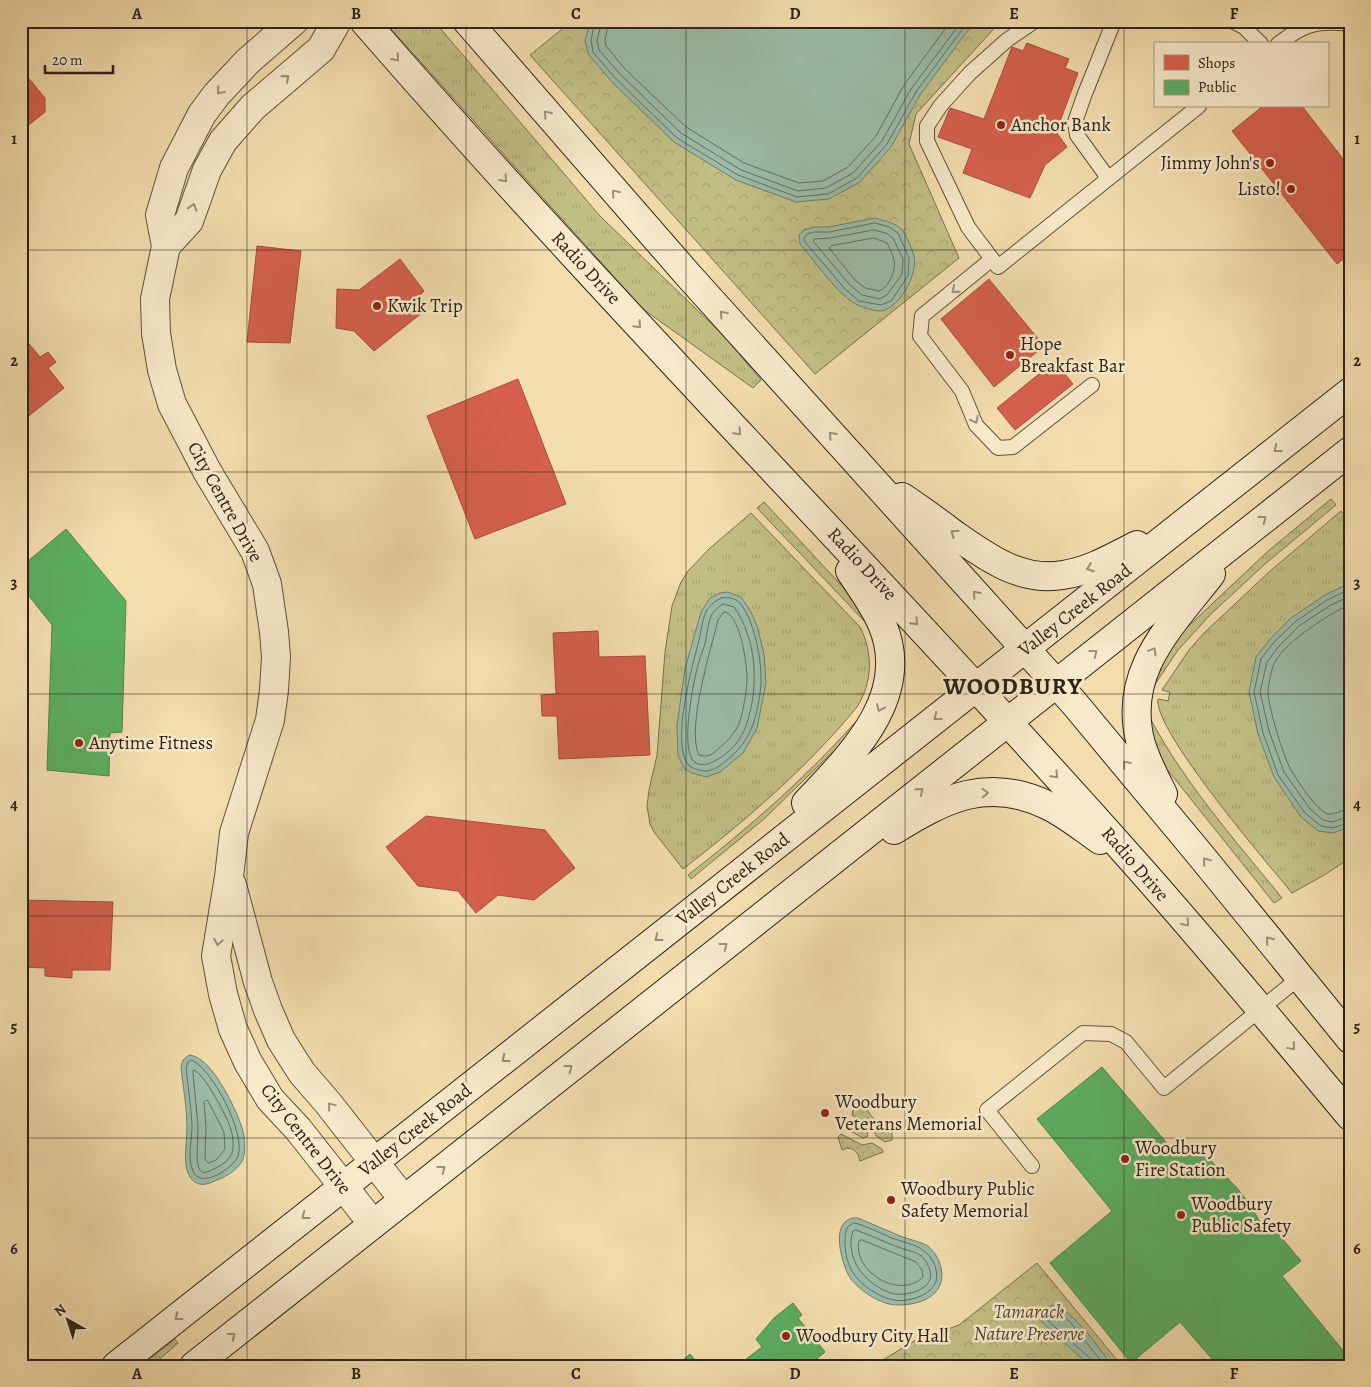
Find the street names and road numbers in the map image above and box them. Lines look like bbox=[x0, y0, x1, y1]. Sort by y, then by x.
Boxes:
street label: Radio Drive bbox=[545, 226, 627, 310]
street label: City Centre Drive bbox=[181, 437, 269, 567]
street label: Radio Drive bbox=[821, 522, 903, 606]
street label: Valley Creek Road bbox=[1012, 557, 1138, 663]
street label: Radio Drive bbox=[1095, 821, 1175, 907]
street label: Valley Creek Road bbox=[670, 826, 796, 932]
street label: Valley Creek Road bbox=[352, 1077, 478, 1183]
street label: City Centre Drive bbox=[254, 1078, 358, 1200]

